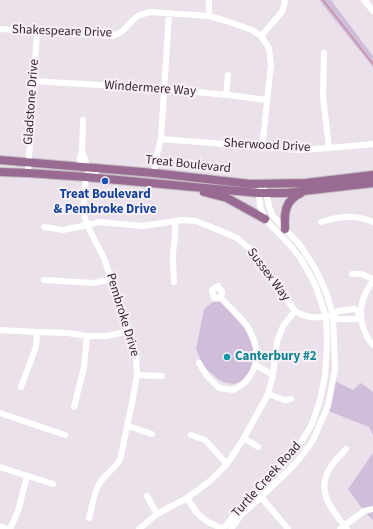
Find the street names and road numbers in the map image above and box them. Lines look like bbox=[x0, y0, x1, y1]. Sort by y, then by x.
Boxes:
street label: Shakespeare Drive bbox=[12, 22, 112, 42]
street label: Gladstone Drive bbox=[21, 59, 43, 145]
street label: Windermere Way bbox=[104, 78, 196, 100]
street label: Sherwood Drive bbox=[223, 136, 311, 156]
street label: Treat Boulevard bbox=[144, 153, 232, 177]
street label: Sussex Way bbox=[243, 245, 293, 305]
street label: Pembroke Drive bbox=[102, 271, 142, 359]
street label: Turtle Creek Road bbox=[229, 439, 305, 521]

